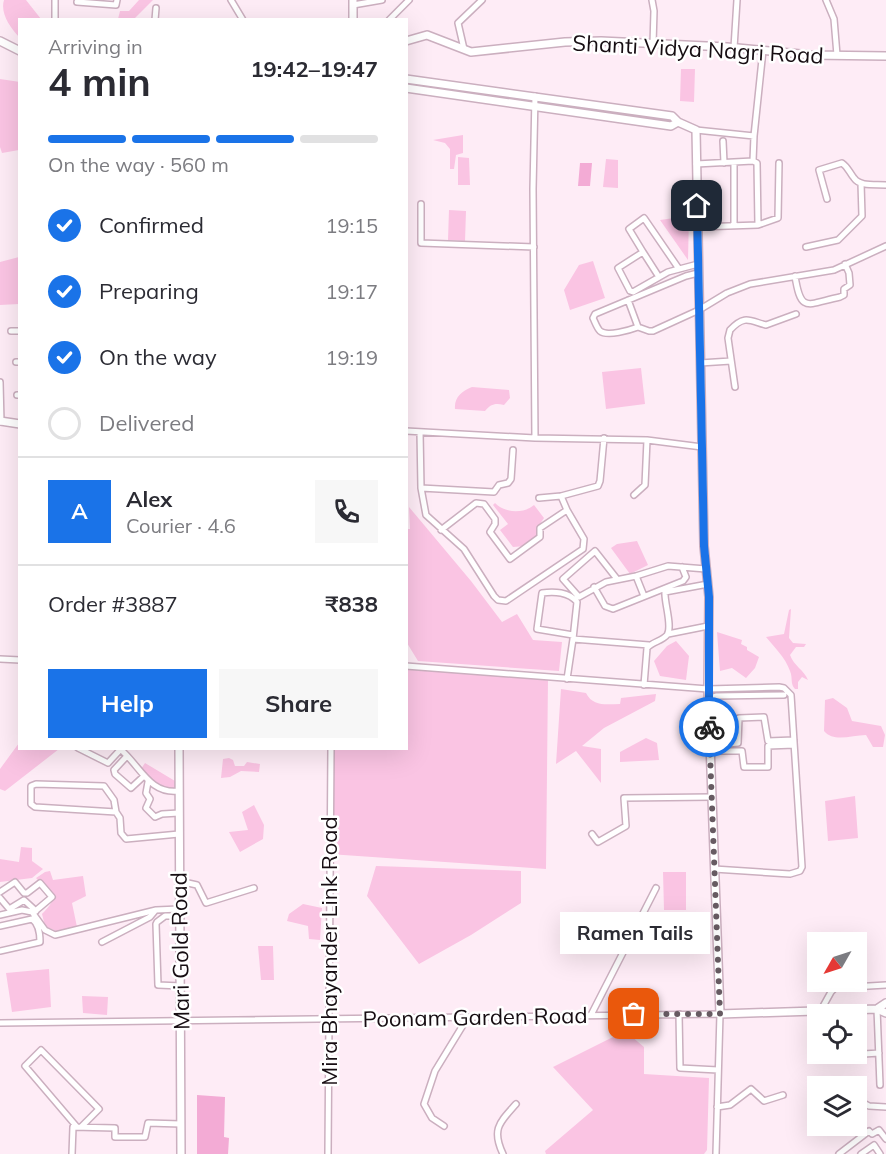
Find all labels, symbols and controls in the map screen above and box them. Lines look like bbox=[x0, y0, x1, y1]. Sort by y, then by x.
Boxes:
street label: Shanti Vidya Nagri Road bbox=[572, 28, 824, 70]
text: Arriving in bbox=[48, 34, 143, 59]
text: 19:42–19:47 bbox=[250, 55, 378, 83]
text: 4 min bbox=[48, 57, 151, 106]
text: On the way · 560 m bbox=[48, 152, 229, 177]
pin bbox=[671, 180, 722, 231]
icon: home bbox=[680, 189, 713, 222]
icon: check bbox=[48, 209, 81, 242]
text: Confirmed bbox=[99, 211, 204, 239]
text: 19:15 bbox=[325, 213, 378, 238]
icon: check bbox=[48, 275, 81, 308]
text: Preparing bbox=[99, 277, 199, 305]
text: 19:17 bbox=[325, 279, 378, 304]
icon: check bbox=[48, 341, 81, 374]
text: On the way bbox=[99, 343, 217, 371]
text: 19:19 bbox=[325, 345, 378, 370]
text: Delivered bbox=[99, 409, 194, 437]
button: phone bbox=[315, 480, 378, 543]
text: Alex bbox=[126, 485, 172, 513]
text: A bbox=[71, 497, 88, 525]
text: Courier · 4.6 bbox=[126, 513, 236, 538]
text: Order #3887 bbox=[48, 590, 178, 618]
text: ₹838 bbox=[325, 590, 378, 618]
button: Help bbox=[48, 669, 207, 738]
button: Share bbox=[219, 669, 378, 738]
courier bbox=[679, 697, 739, 757]
icon: bike bbox=[693, 711, 726, 744]
street label: Mira Bhayander Link Road bbox=[315, 816, 343, 1086]
street label: Mari Gold Road bbox=[165, 872, 195, 1030]
callout: Ramen Tails bbox=[559, 912, 709, 954]
text: Ramen Tails bbox=[577, 920, 693, 945]
north arrow bbox=[807, 932, 867, 992]
map controls bbox=[807, 932, 867, 1136]
pin bbox=[608, 988, 659, 1039]
icon: bag bbox=[617, 997, 650, 1030]
street label: Poonam Garden Road bbox=[362, 1001, 588, 1033]
button: locate bbox=[807, 1004, 867, 1064]
button: layers bbox=[807, 1076, 867, 1136]

